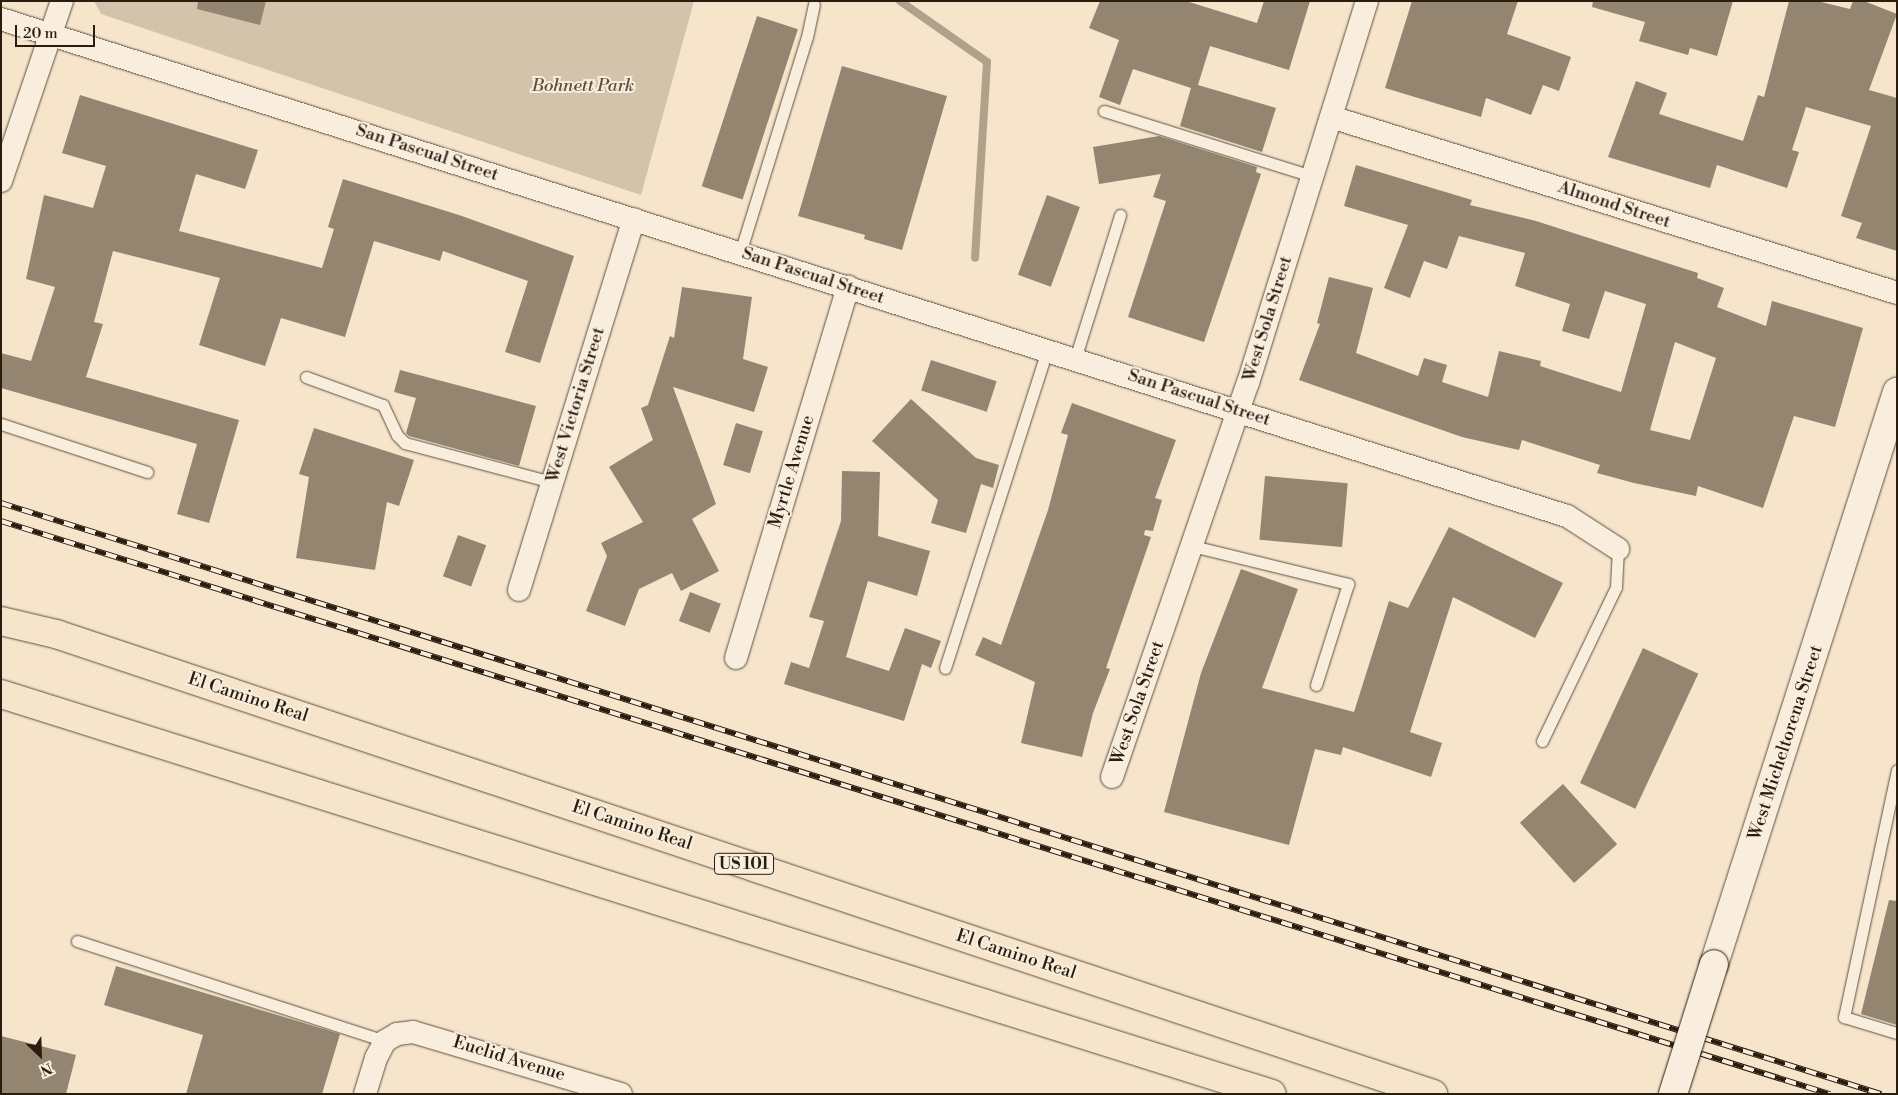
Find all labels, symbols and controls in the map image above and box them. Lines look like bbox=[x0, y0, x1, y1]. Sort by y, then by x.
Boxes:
scale bar bbox=[18, 15, 98, 47]
text: 20 m bbox=[23, 24, 58, 43]
park label: Bohnett Park bbox=[532, 75, 634, 97]
street label: San Pascual Street bbox=[353, 120, 501, 186]
street label: Almond Street bbox=[1555, 177, 1673, 233]
street label: San Pascual Street bbox=[739, 243, 887, 309]
street label: West Sola Street bbox=[1239, 254, 1297, 384]
street label: West Victoria Street bbox=[542, 325, 610, 485]
street label: San Pascual Street bbox=[1125, 365, 1273, 431]
street label: Myrtle Avenue bbox=[765, 413, 819, 531]
street label: West Sola Street bbox=[1107, 638, 1169, 768]
street label: West Micheltorena Street bbox=[1744, 643, 1828, 843]
street label: El Camino Real bbox=[185, 668, 311, 728]
street label: El Camino Real bbox=[569, 796, 695, 856]
road number: US 101 bbox=[714, 851, 774, 878]
street label: El Camino Real bbox=[953, 925, 1079, 985]
north arrow bbox=[15, 1030, 65, 1080]
street label: Euclid Avenue bbox=[450, 1032, 568, 1086]
text: N bbox=[37, 1058, 55, 1079]

